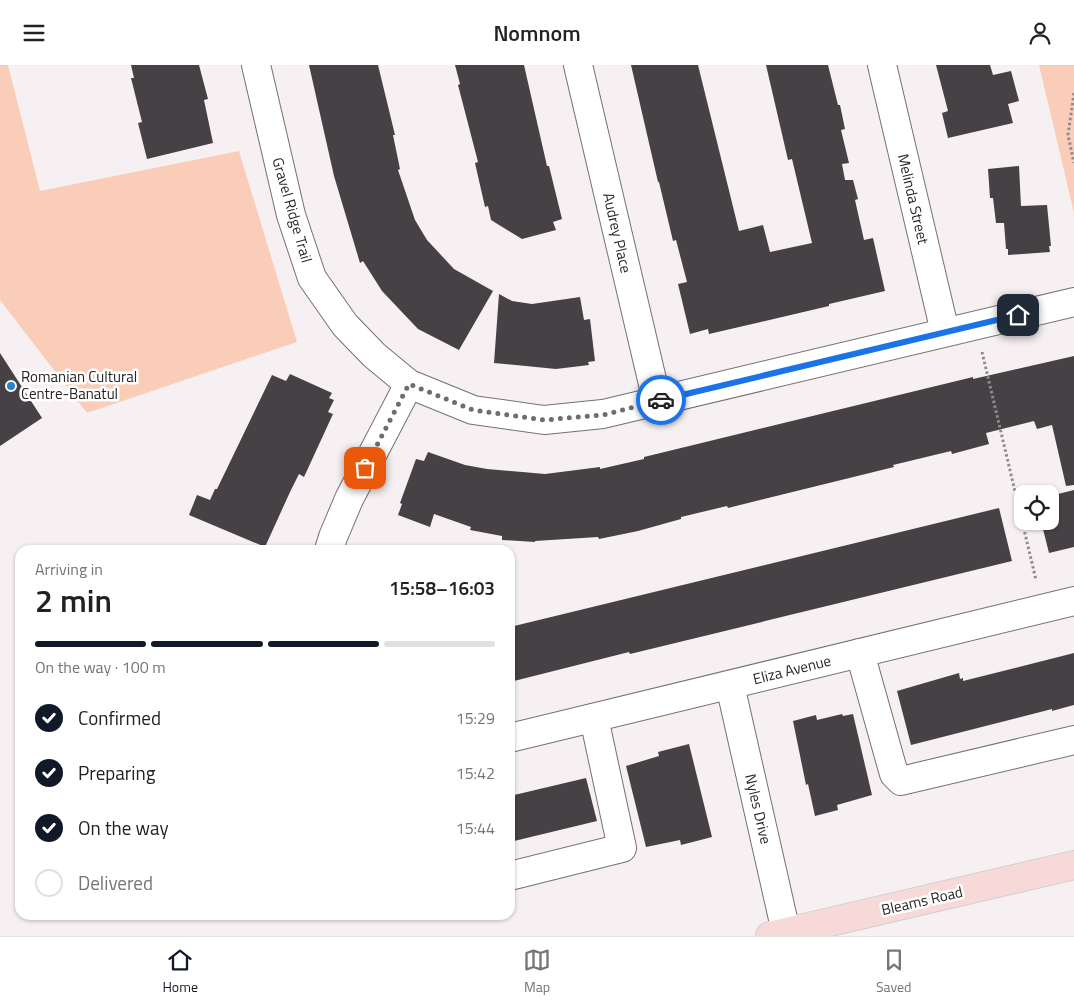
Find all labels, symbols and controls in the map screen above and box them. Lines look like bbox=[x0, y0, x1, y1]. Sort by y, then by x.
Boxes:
text: Nomnom bbox=[493, 16, 581, 50]
icon: menu bbox=[20, 19, 48, 47]
icon: person bbox=[1026, 19, 1054, 47]
street label: Melinda Street bbox=[892, 151, 935, 247]
street label: Gravel Ridge Trail bbox=[266, 155, 318, 265]
street label: Audrey Place bbox=[597, 190, 638, 275]
pin bbox=[997, 294, 1039, 336]
icon: home bbox=[1004, 301, 1032, 329]
place label: Romanian Cultural Centre-Banatul bbox=[21, 365, 137, 405]
courier bbox=[636, 375, 686, 425]
marker: Romanian Cultural Centre-Banatul bbox=[5, 380, 17, 392]
icon: car bbox=[647, 386, 675, 414]
pin bbox=[344, 447, 386, 489]
icon: bag bbox=[351, 454, 379, 482]
map controls bbox=[1014, 485, 1059, 530]
button: locate bbox=[1014, 485, 1059, 530]
text: Arriving in bbox=[35, 557, 103, 581]
text: 15:58–16:03 bbox=[389, 573, 495, 602]
text: 2 min bbox=[35, 576, 112, 624]
street label: Eliza Avenue bbox=[750, 649, 833, 690]
text: On the way · 100 m bbox=[35, 655, 166, 679]
text: Confirmed bbox=[78, 703, 161, 732]
icon: check bbox=[35, 704, 63, 732]
text: 15:29 bbox=[456, 706, 495, 730]
text: Preparing bbox=[78, 758, 155, 787]
icon: check bbox=[35, 759, 63, 787]
text: 15:42 bbox=[456, 761, 495, 785]
street label: Nyles Drive bbox=[739, 771, 778, 846]
text: On the way bbox=[78, 813, 169, 842]
icon: check bbox=[35, 814, 63, 842]
text: 15:44 bbox=[456, 816, 495, 840]
text: Delivered bbox=[78, 868, 153, 897]
street label: Bleams Road bbox=[879, 880, 965, 921]
tab: Home bbox=[162, 946, 198, 997]
tab: Map bbox=[523, 946, 551, 997]
tab: Saved bbox=[876, 946, 912, 997]

